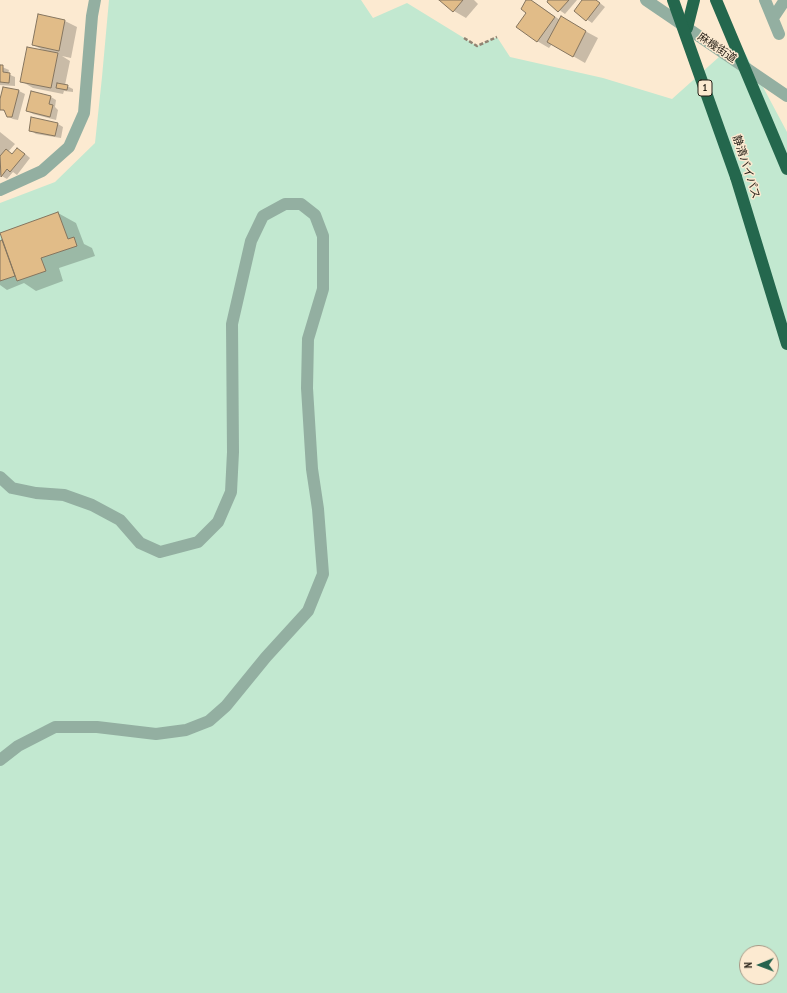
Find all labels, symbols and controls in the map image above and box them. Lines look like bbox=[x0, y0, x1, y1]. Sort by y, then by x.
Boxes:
street label: 麻機街道 bbox=[695, 30, 739, 66]
road number: 1 bbox=[698, 80, 712, 96]
street label: 静清バイパス bbox=[730, 134, 762, 200]
north arrow bbox=[739, 945, 779, 985]
text: N bbox=[741, 962, 755, 968]

